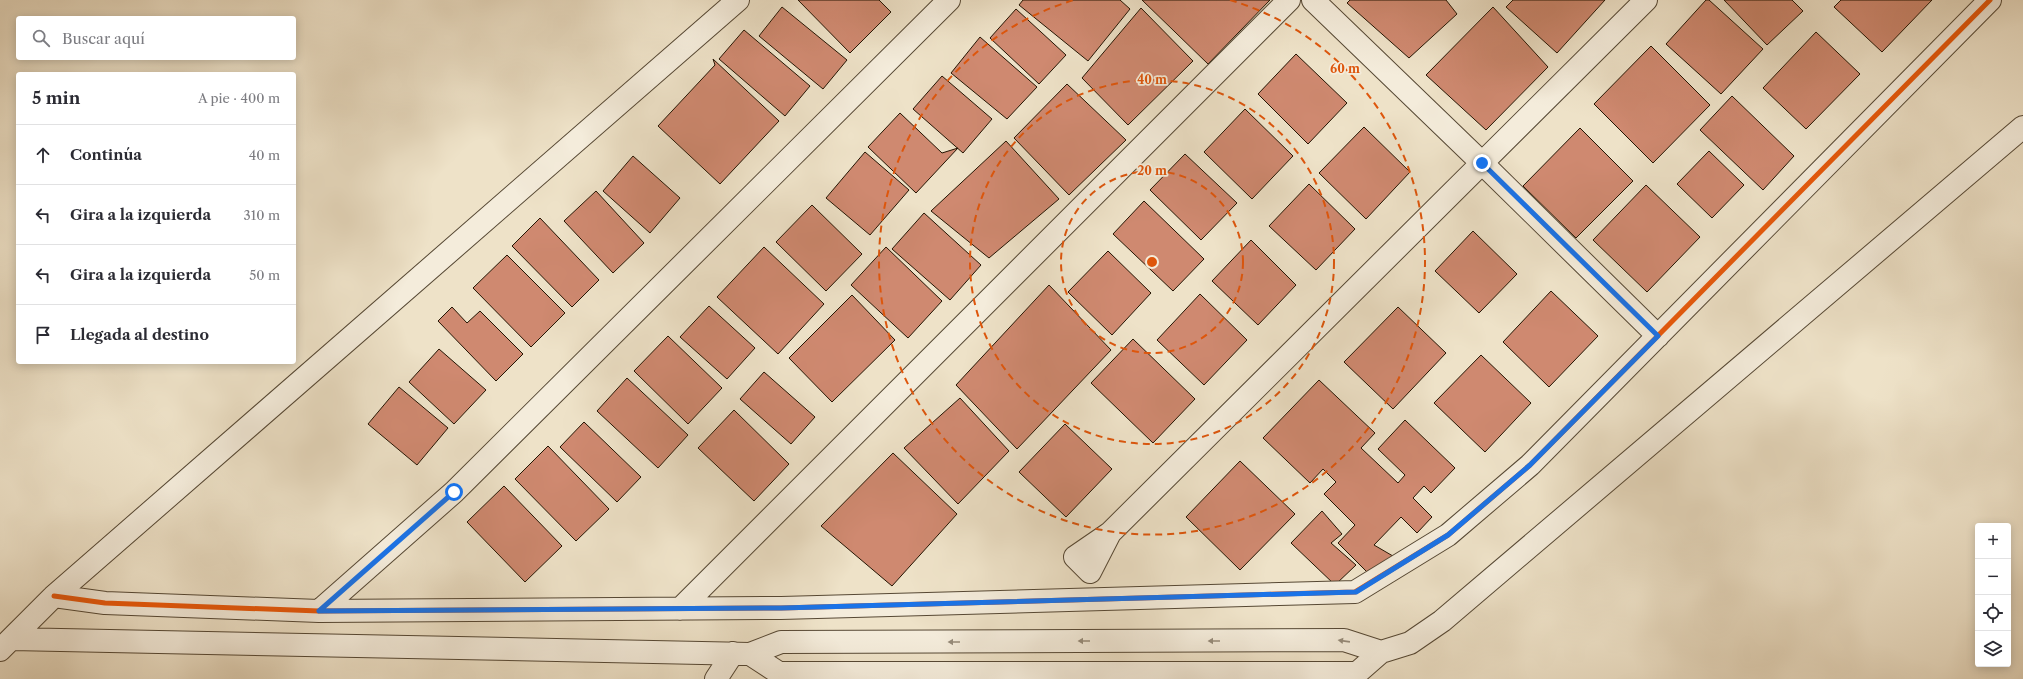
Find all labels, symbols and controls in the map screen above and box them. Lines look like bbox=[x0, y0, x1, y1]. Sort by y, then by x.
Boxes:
search box bbox=[16, 16, 296, 60]
icon: search bbox=[30, 27, 52, 49]
text: Buscar aquí bbox=[62, 29, 145, 48]
text: 60 m bbox=[1330, 61, 1360, 76]
text: 40 m bbox=[1137, 72, 1167, 87]
text: 5 min bbox=[32, 88, 80, 108]
text: A pie · 400 m bbox=[198, 90, 280, 106]
icon: ahead bbox=[32, 144, 54, 166]
text: Continúa bbox=[70, 145, 142, 164]
text: 40 m bbox=[249, 147, 280, 163]
route end bbox=[1473, 154, 1491, 172]
text: 20 m bbox=[1137, 163, 1167, 178]
icon: left bbox=[32, 204, 54, 226]
text: Gira a la izquierda bbox=[70, 205, 211, 224]
text: 310 m bbox=[244, 207, 280, 223]
centre of rings bbox=[1145, 255, 1159, 269]
icon: left bbox=[32, 264, 54, 286]
text: Gira a la izquierda bbox=[70, 265, 211, 284]
text: 50 m bbox=[249, 267, 280, 283]
icon: arrive bbox=[32, 324, 54, 346]
text: Llegada al destino bbox=[70, 325, 209, 344]
route start bbox=[445, 483, 463, 501]
map controls bbox=[1975, 523, 2011, 667]
button: + bbox=[1975, 523, 2011, 559]
button: − bbox=[1975, 559, 2011, 595]
button: locate bbox=[1975, 595, 2011, 631]
button: layers bbox=[1975, 631, 2011, 667]
one-way arrow bbox=[1077, 638, 1090, 644]
one-way arrow bbox=[1207, 638, 1220, 644]
one-way arrow bbox=[1337, 638, 1350, 644]
one-way arrow bbox=[947, 639, 960, 645]

